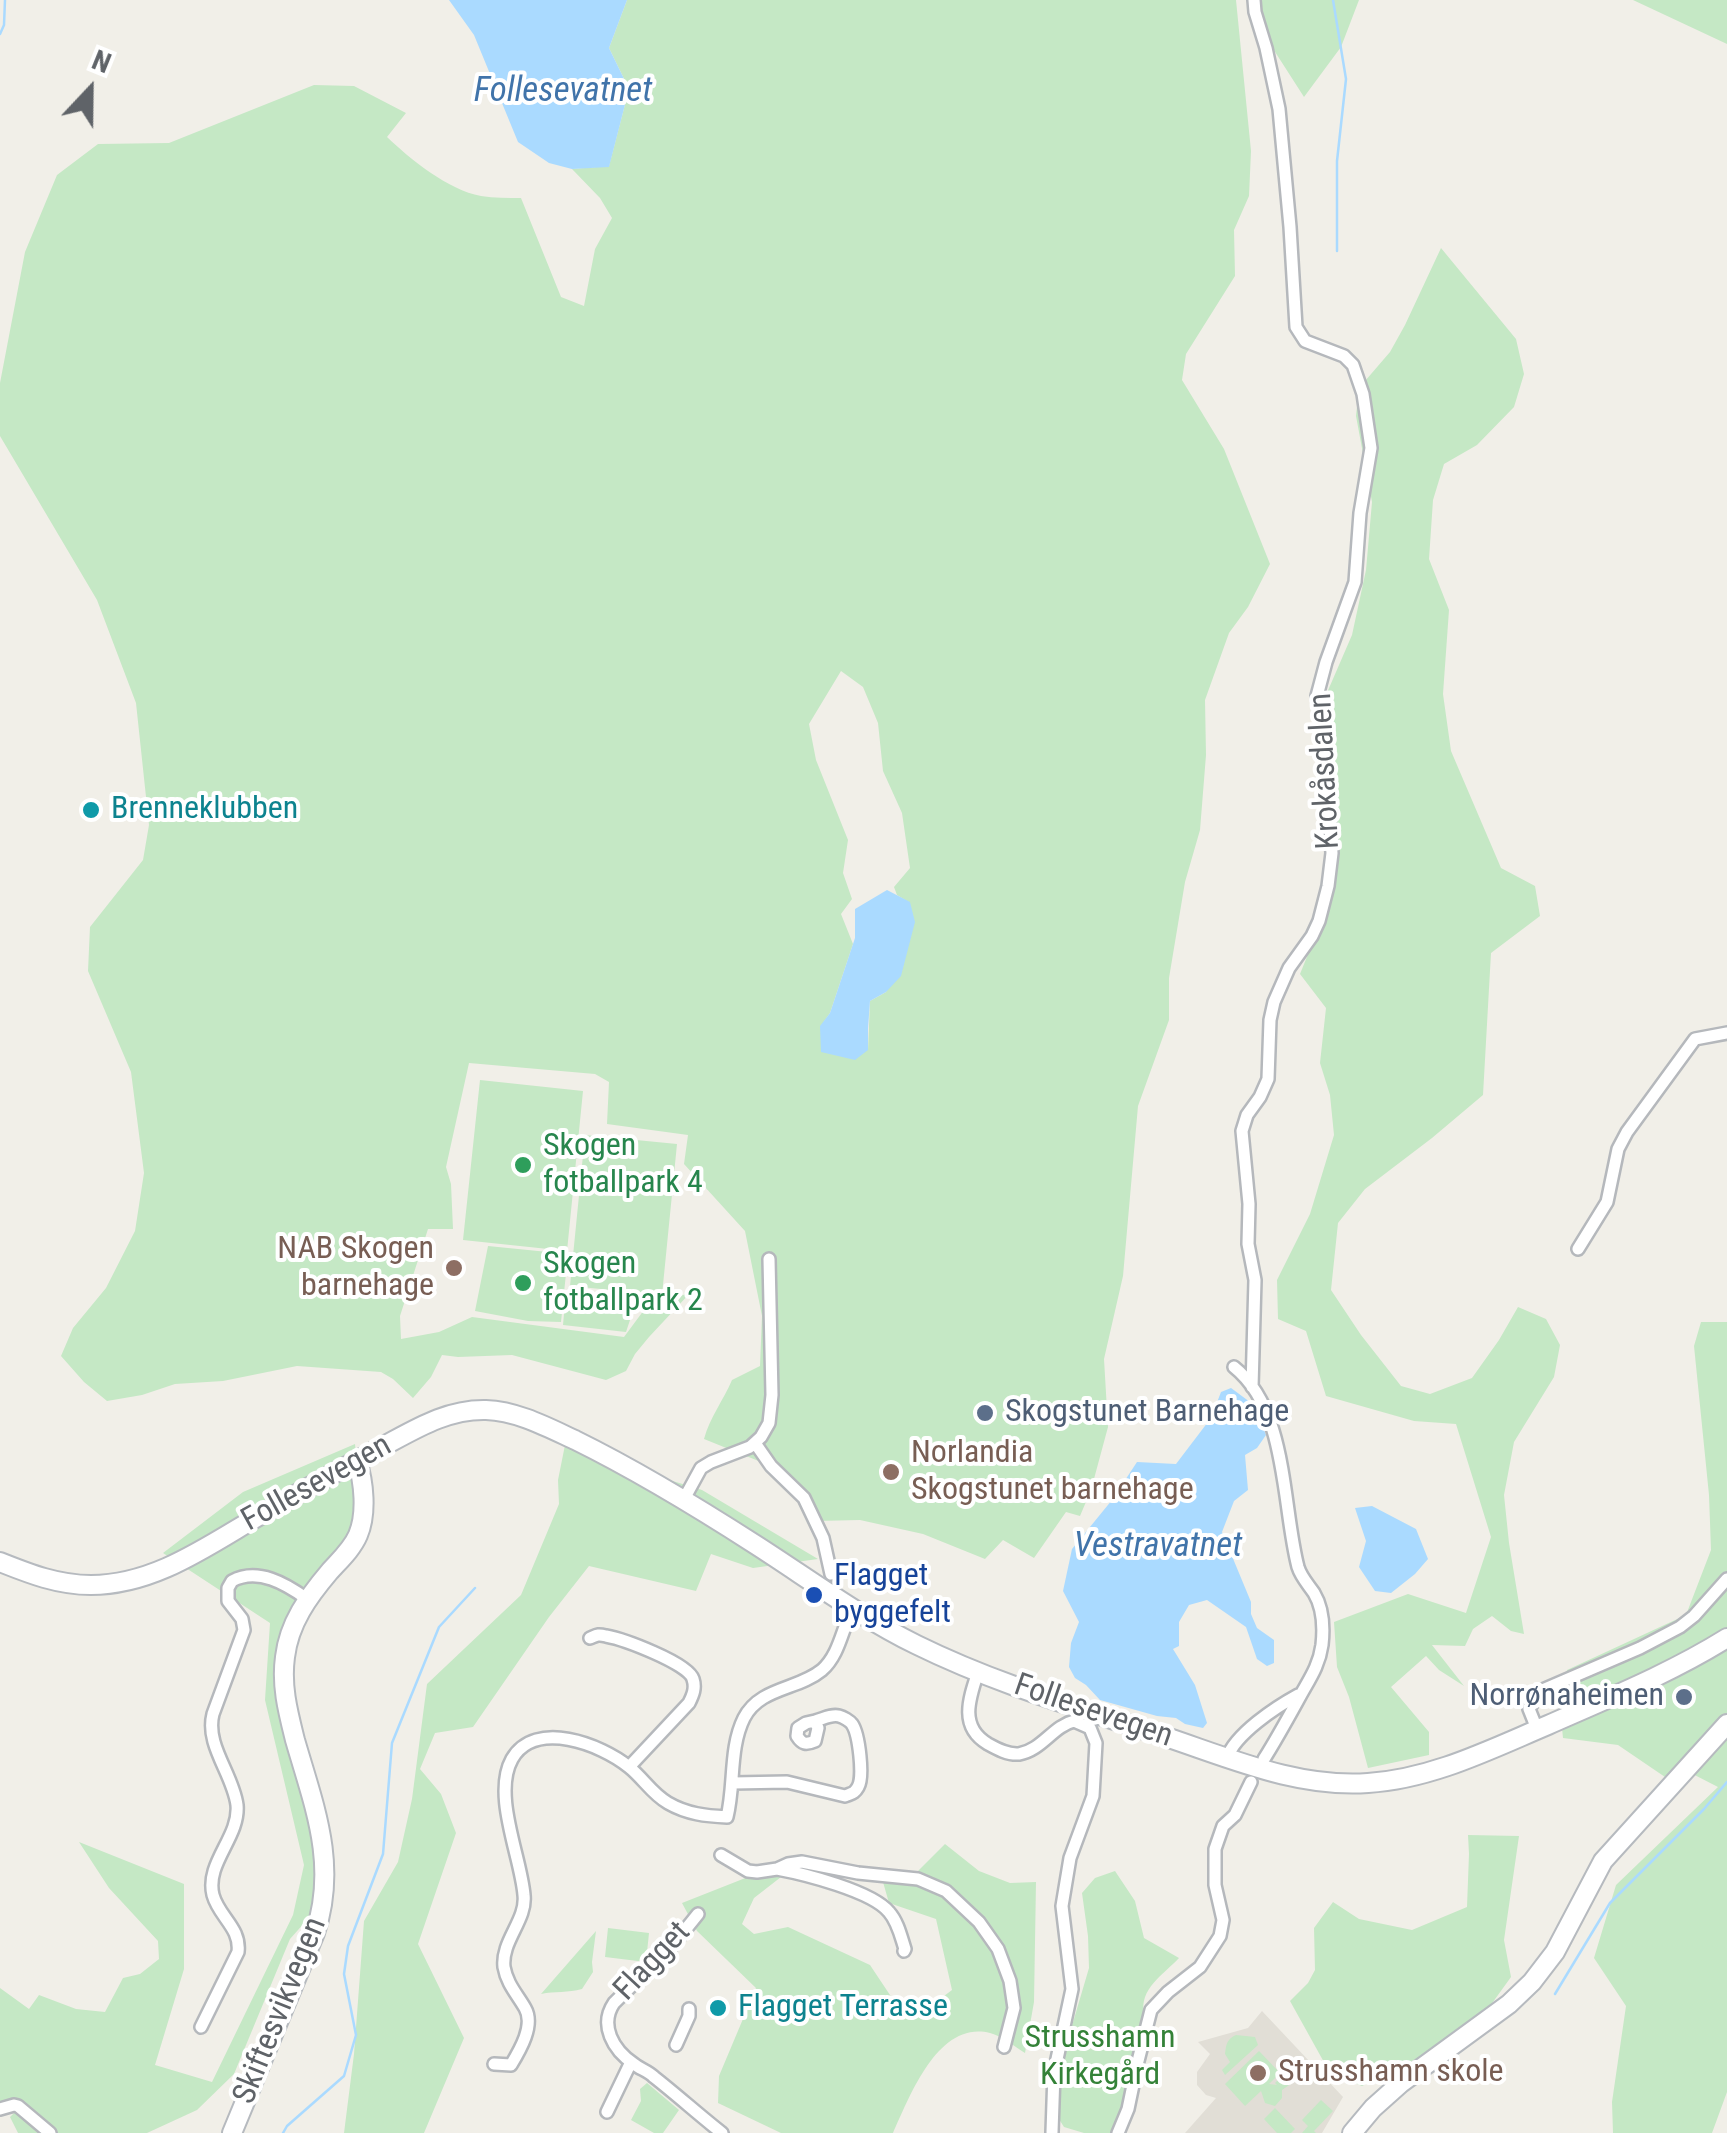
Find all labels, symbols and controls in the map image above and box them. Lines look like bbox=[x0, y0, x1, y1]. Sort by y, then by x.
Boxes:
north arrow bbox=[40, 40, 140, 140]
text: N bbox=[87, 43, 116, 80]
water label: Follesevatnet bbox=[474, 71, 652, 113]
street label: Krokåsdalen bbox=[1303, 692, 1349, 850]
place label: Brenneklubben bbox=[111, 791, 298, 829]
marker: Brenneklubben bbox=[80, 799, 102, 821]
place label: Skogen fotballpark 4 bbox=[543, 1128, 703, 1203]
marker: Skogen fotballpark 4 bbox=[512, 1154, 534, 1176]
place label: NAB Skogen barnehage bbox=[277, 1231, 434, 1306]
place label: Skogen fotballpark 2 bbox=[543, 1246, 703, 1321]
marker: NAB Skogen barnehage bbox=[443, 1257, 465, 1279]
marker: Skogen fotballpark 2 bbox=[512, 1272, 534, 1294]
place label: Skogstunet Barnehage bbox=[1005, 1394, 1289, 1432]
marker: Skogstunet Barnehage bbox=[974, 1402, 996, 1424]
street label: Follesevegen bbox=[236, 1427, 398, 1541]
place label: Norlandia Skogstunet barnehage bbox=[911, 1435, 1194, 1510]
marker: Norlandia Skogstunet barnehage bbox=[880, 1461, 902, 1483]
water label: Vestravatnet bbox=[1074, 1526, 1242, 1568]
place label: Flagget byggefelt bbox=[834, 1558, 951, 1633]
marker: Flagget byggefelt bbox=[803, 1584, 825, 1606]
street label: Follesevegen bbox=[1009, 1667, 1177, 1757]
place label: Norrønaheimen bbox=[1469, 1678, 1664, 1716]
marker: Norrønaheimen bbox=[1673, 1686, 1695, 1708]
street label: Skiftesvikvegen bbox=[226, 1912, 336, 2110]
street label: Flagget bbox=[607, 1914, 699, 2010]
place label: Flagget Terrasse bbox=[738, 1989, 948, 2027]
marker: Flagget Terrasse bbox=[707, 1997, 729, 2019]
park label: Strusshamn Kirkegård bbox=[1025, 2020, 1175, 2095]
place label: Strusshamn skole bbox=[1278, 2054, 1504, 2092]
marker: Strusshamn skole bbox=[1247, 2062, 1269, 2084]

